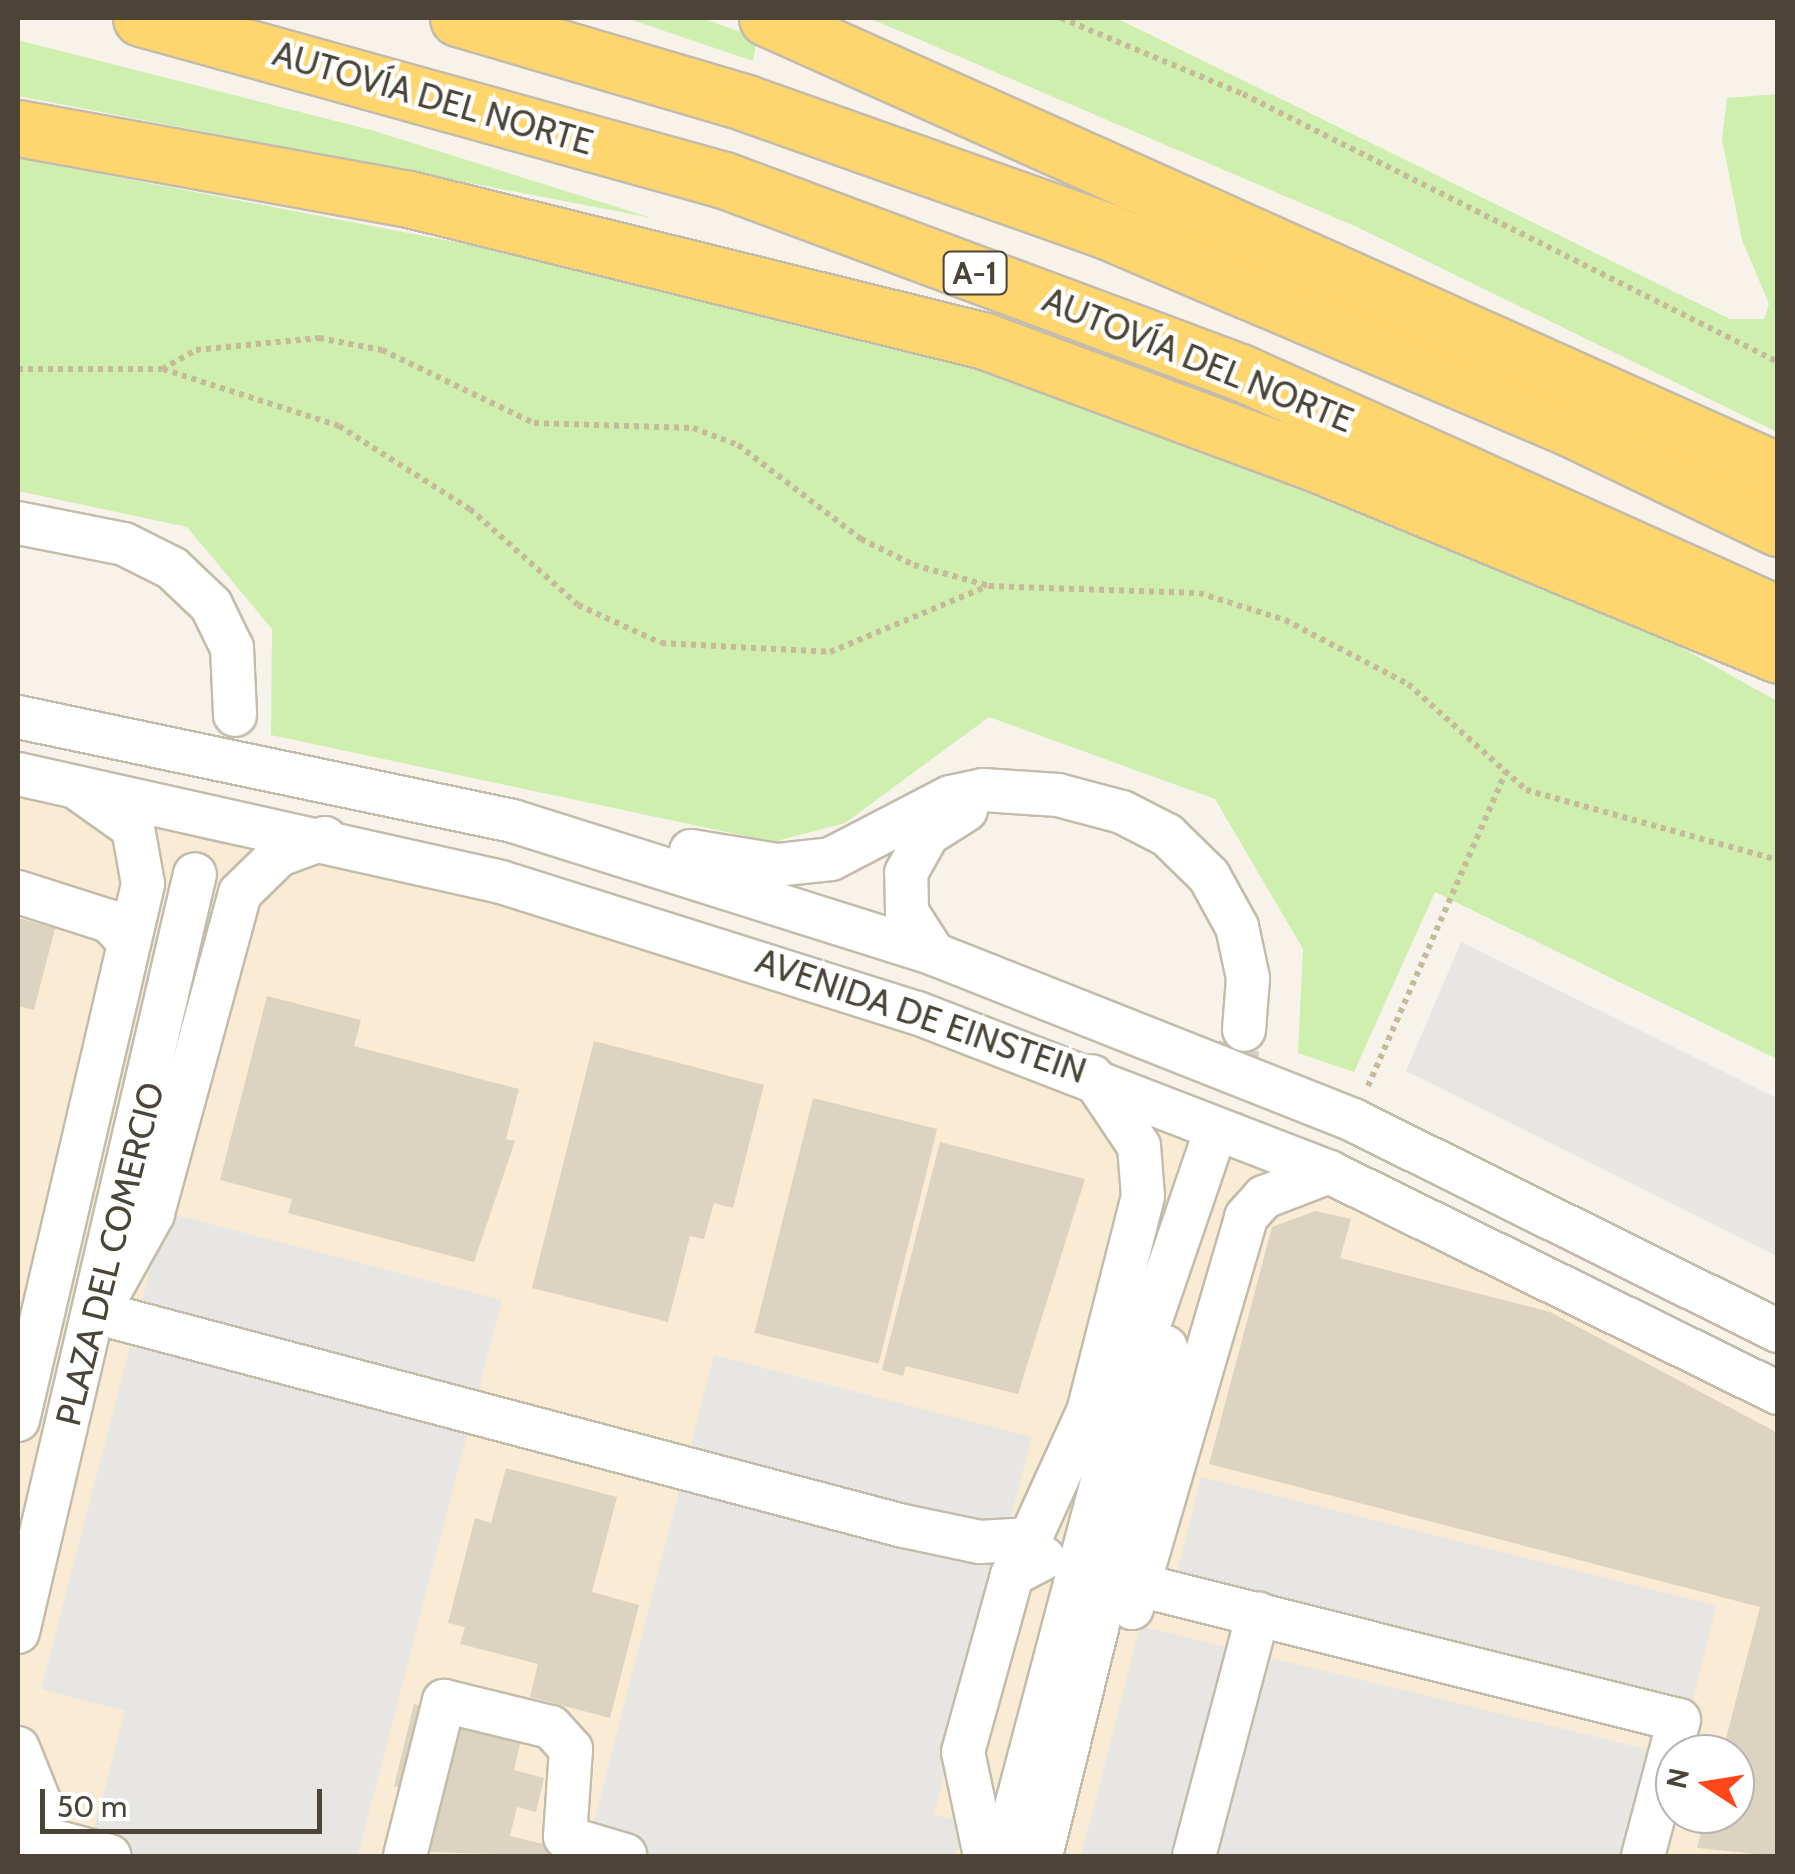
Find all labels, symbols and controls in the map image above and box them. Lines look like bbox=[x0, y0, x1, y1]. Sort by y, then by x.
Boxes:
street label: AUTOVÍA DEL NORTE bbox=[268, 32, 598, 164]
road number: A-1 bbox=[942, 246, 1008, 300]
street label: AUTOVÍA DEL NORTE bbox=[1037, 279, 1359, 441]
street label: AVENIDA DE EINSTEIN bbox=[750, 940, 1092, 1092]
street label: PLAZA DEL COMERCIO bbox=[47, 1078, 173, 1430]
north arrow bbox=[1655, 1734, 1755, 1834]
text: N bbox=[1659, 1765, 1696, 1791]
scale bar bbox=[45, 1769, 328, 1831]
text: 50 m bbox=[57, 1788, 127, 1825]

